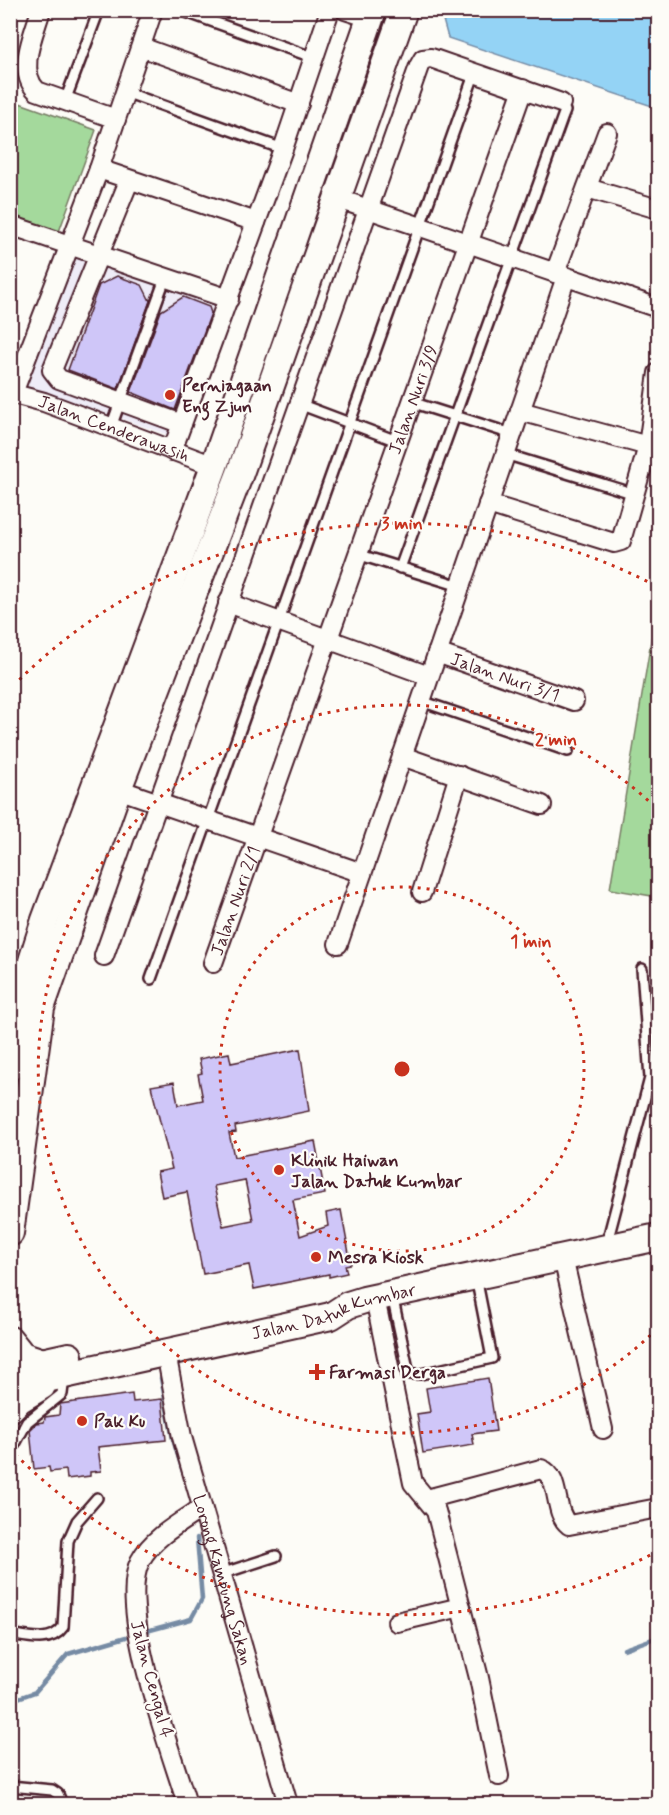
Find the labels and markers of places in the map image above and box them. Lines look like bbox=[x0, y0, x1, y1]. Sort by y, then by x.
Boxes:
place label: Perniagaan Eng Zjun bbox=[182, 374, 272, 421]
marker: Perniagaan Eng Zjun bbox=[163, 388, 177, 402]
centre of rings bbox=[392, 1059, 412, 1079]
place label: Klinik Haiwan Jalan Datuk Kumbar bbox=[291, 1149, 462, 1194]
marker: Klinik Haiwan Jalan Datuk Kumbar bbox=[272, 1163, 286, 1177]
place label: Mesra Kiosk bbox=[328, 1246, 424, 1270]
marker: Mesra Kiosk bbox=[309, 1250, 323, 1264]
place label: Farmasi Derga bbox=[329, 1361, 446, 1385]
marker: Farmasi Derga bbox=[310, 1365, 324, 1379]
place label: Pak Ku bbox=[94, 1410, 145, 1434]
marker: Pak Ku bbox=[75, 1414, 89, 1428]

